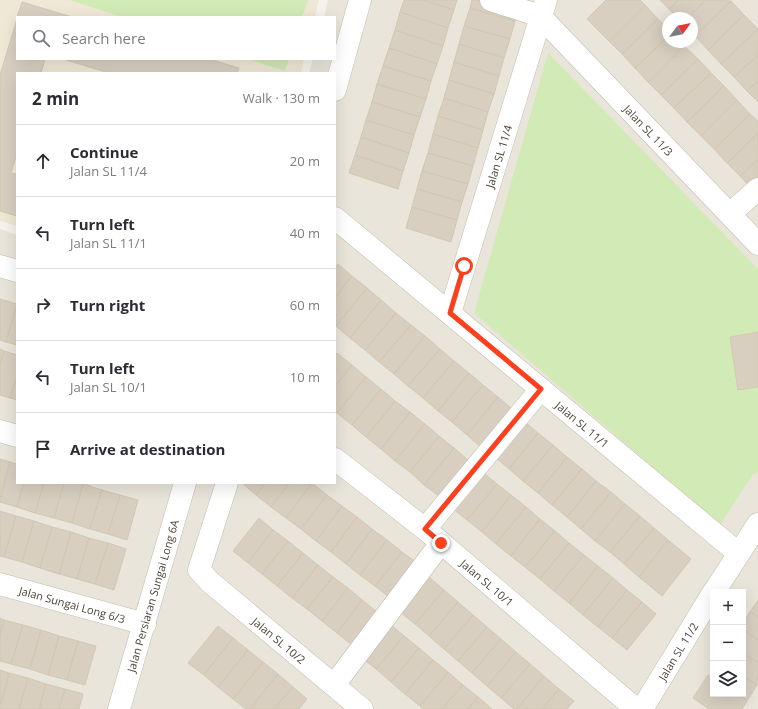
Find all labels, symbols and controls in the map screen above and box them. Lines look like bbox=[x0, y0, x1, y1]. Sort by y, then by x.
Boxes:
north arrow bbox=[662, 12, 698, 48]
search box bbox=[16, 16, 336, 60]
icon: search bbox=[30, 27, 52, 49]
text: Search here bbox=[62, 28, 146, 48]
text: 2 min bbox=[32, 87, 79, 110]
text: Walk · 130 m bbox=[243, 89, 320, 107]
street label: Jalan SL 11/3 bbox=[620, 100, 677, 159]
street label: Jalan SL 11/4 bbox=[481, 122, 515, 191]
text: Continue bbox=[70, 142, 138, 162]
icon: ahead bbox=[32, 150, 54, 172]
text: 20 m bbox=[290, 152, 320, 170]
text: Jalan SL 11/4 bbox=[70, 162, 147, 180]
text: Turn left bbox=[70, 214, 135, 234]
icon: left bbox=[32, 222, 54, 244]
text: 40 m bbox=[290, 224, 320, 242]
text: Jalan SL 11/1 bbox=[70, 234, 147, 252]
route start bbox=[455, 257, 473, 275]
icon: right bbox=[32, 294, 54, 316]
text: Turn right bbox=[70, 295, 145, 315]
text: 60 m bbox=[290, 296, 320, 314]
text: Turn left bbox=[70, 358, 135, 378]
icon: left bbox=[32, 366, 54, 388]
text: 10 m bbox=[290, 368, 320, 386]
text: Jalan SL 10/1 bbox=[70, 378, 147, 396]
street label: Jalan SL 11/1 bbox=[552, 397, 612, 450]
icon: arrive bbox=[32, 438, 54, 460]
text: Arrive at destination bbox=[70, 439, 225, 459]
street label: Jalan Persiaran Sungai Long 6A bbox=[122, 518, 181, 675]
route end bbox=[432, 534, 450, 552]
street label: Jalan SL 10/1 bbox=[457, 555, 517, 609]
street label: Jalan Sungai Long 6/3 bbox=[17, 582, 127, 626]
map controls bbox=[710, 589, 746, 697]
button: + bbox=[710, 589, 746, 625]
street label: Jalan SL 10/2 bbox=[249, 613, 309, 667]
street label: Jalan SL 11/2 bbox=[654, 619, 701, 684]
button: − bbox=[710, 625, 746, 661]
button: layers bbox=[710, 661, 746, 697]

